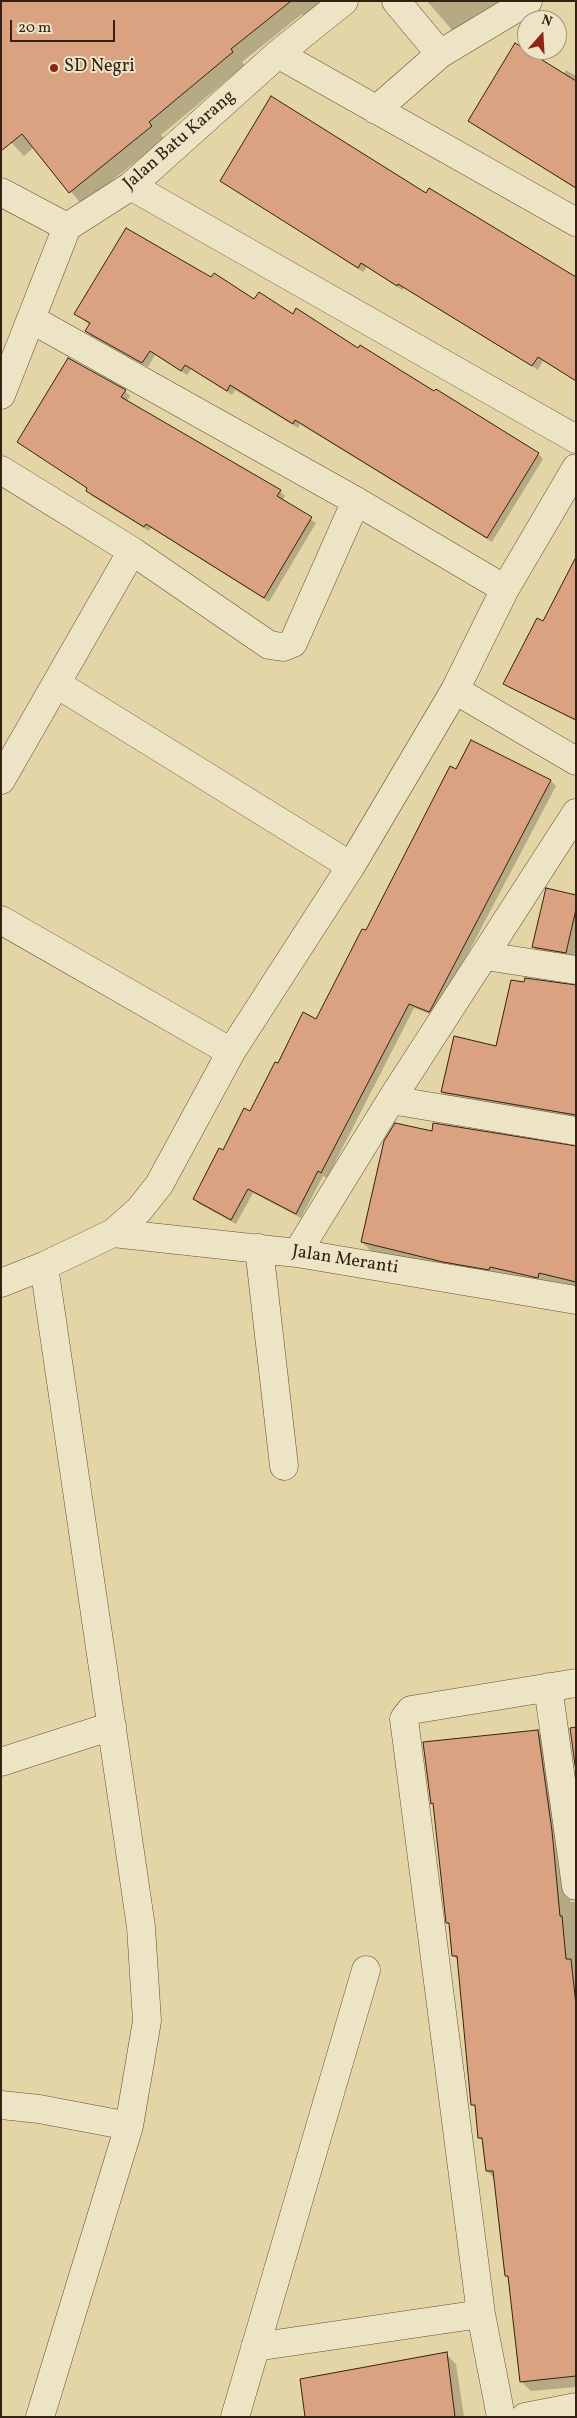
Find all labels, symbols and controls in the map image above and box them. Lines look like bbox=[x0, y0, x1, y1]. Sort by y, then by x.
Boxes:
scale bar bbox=[12, 10, 118, 42]
north arrow bbox=[517, 10, 567, 60]
text: N bbox=[539, 11, 555, 32]
text: 20 m bbox=[18, 18, 51, 39]
place label: SD Negri bbox=[64, 57, 135, 79]
marker: SD Negri bbox=[48, 62, 60, 74]
street label: Jalan Batu Karang bbox=[120, 87, 240, 195]
street label: Jalan Meranti bbox=[290, 1242, 400, 1280]

